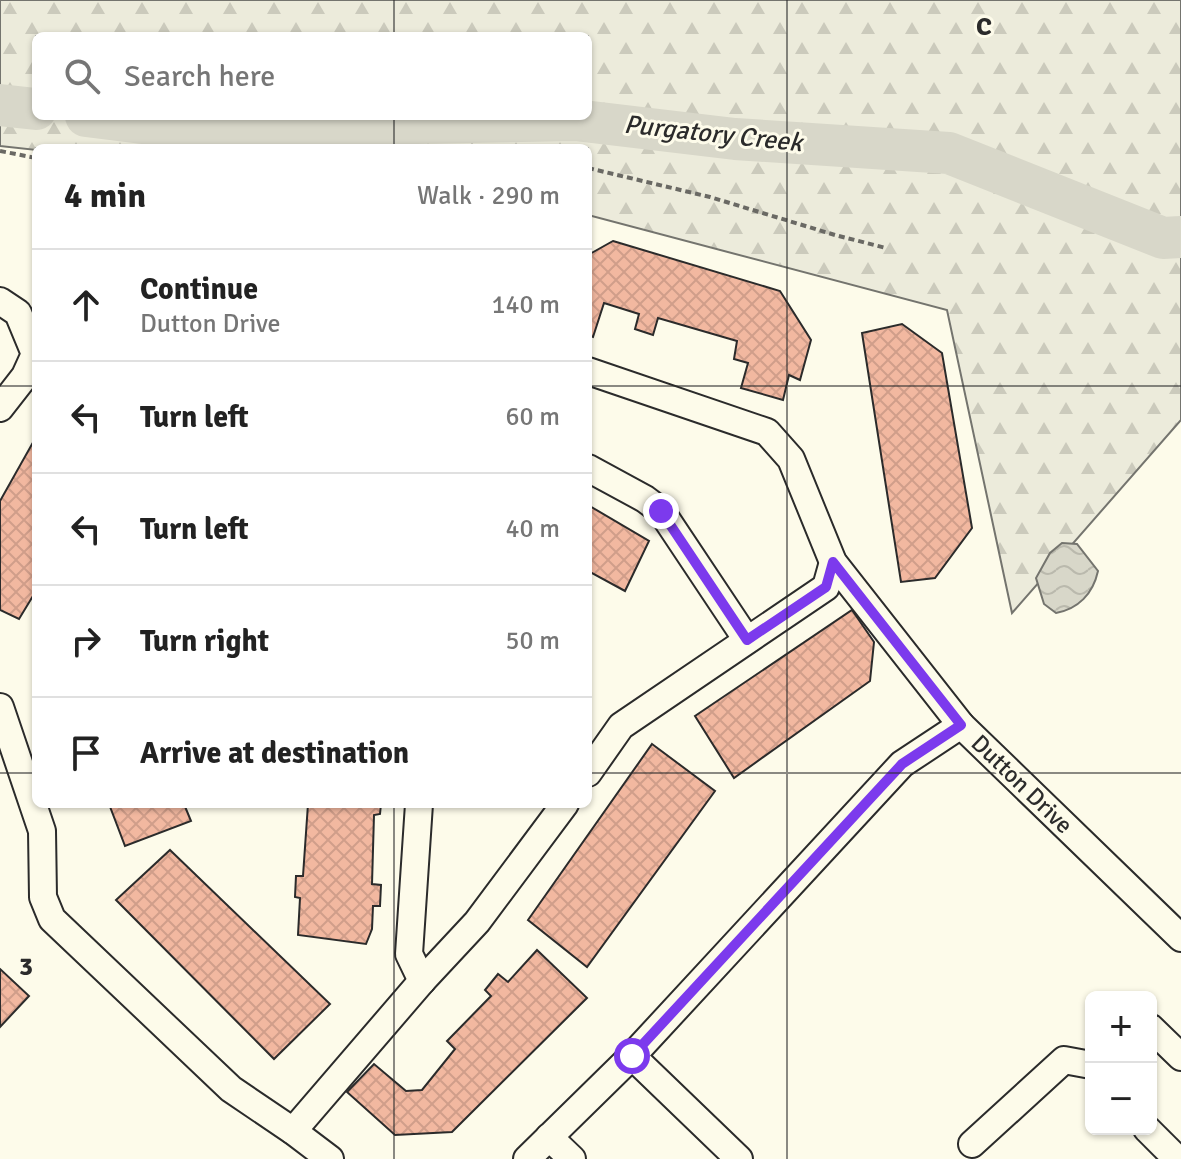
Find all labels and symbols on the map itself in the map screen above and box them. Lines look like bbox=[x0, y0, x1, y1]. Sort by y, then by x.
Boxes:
text: C bbox=[976, 11, 992, 43]
water label: Purgatory Creek bbox=[622, 109, 806, 159]
route end bbox=[643, 493, 679, 529]
street label: Dutton Drive bbox=[965, 728, 1079, 840]
text: 3 bbox=[19, 951, 33, 983]
route start bbox=[614, 1038, 650, 1074]

